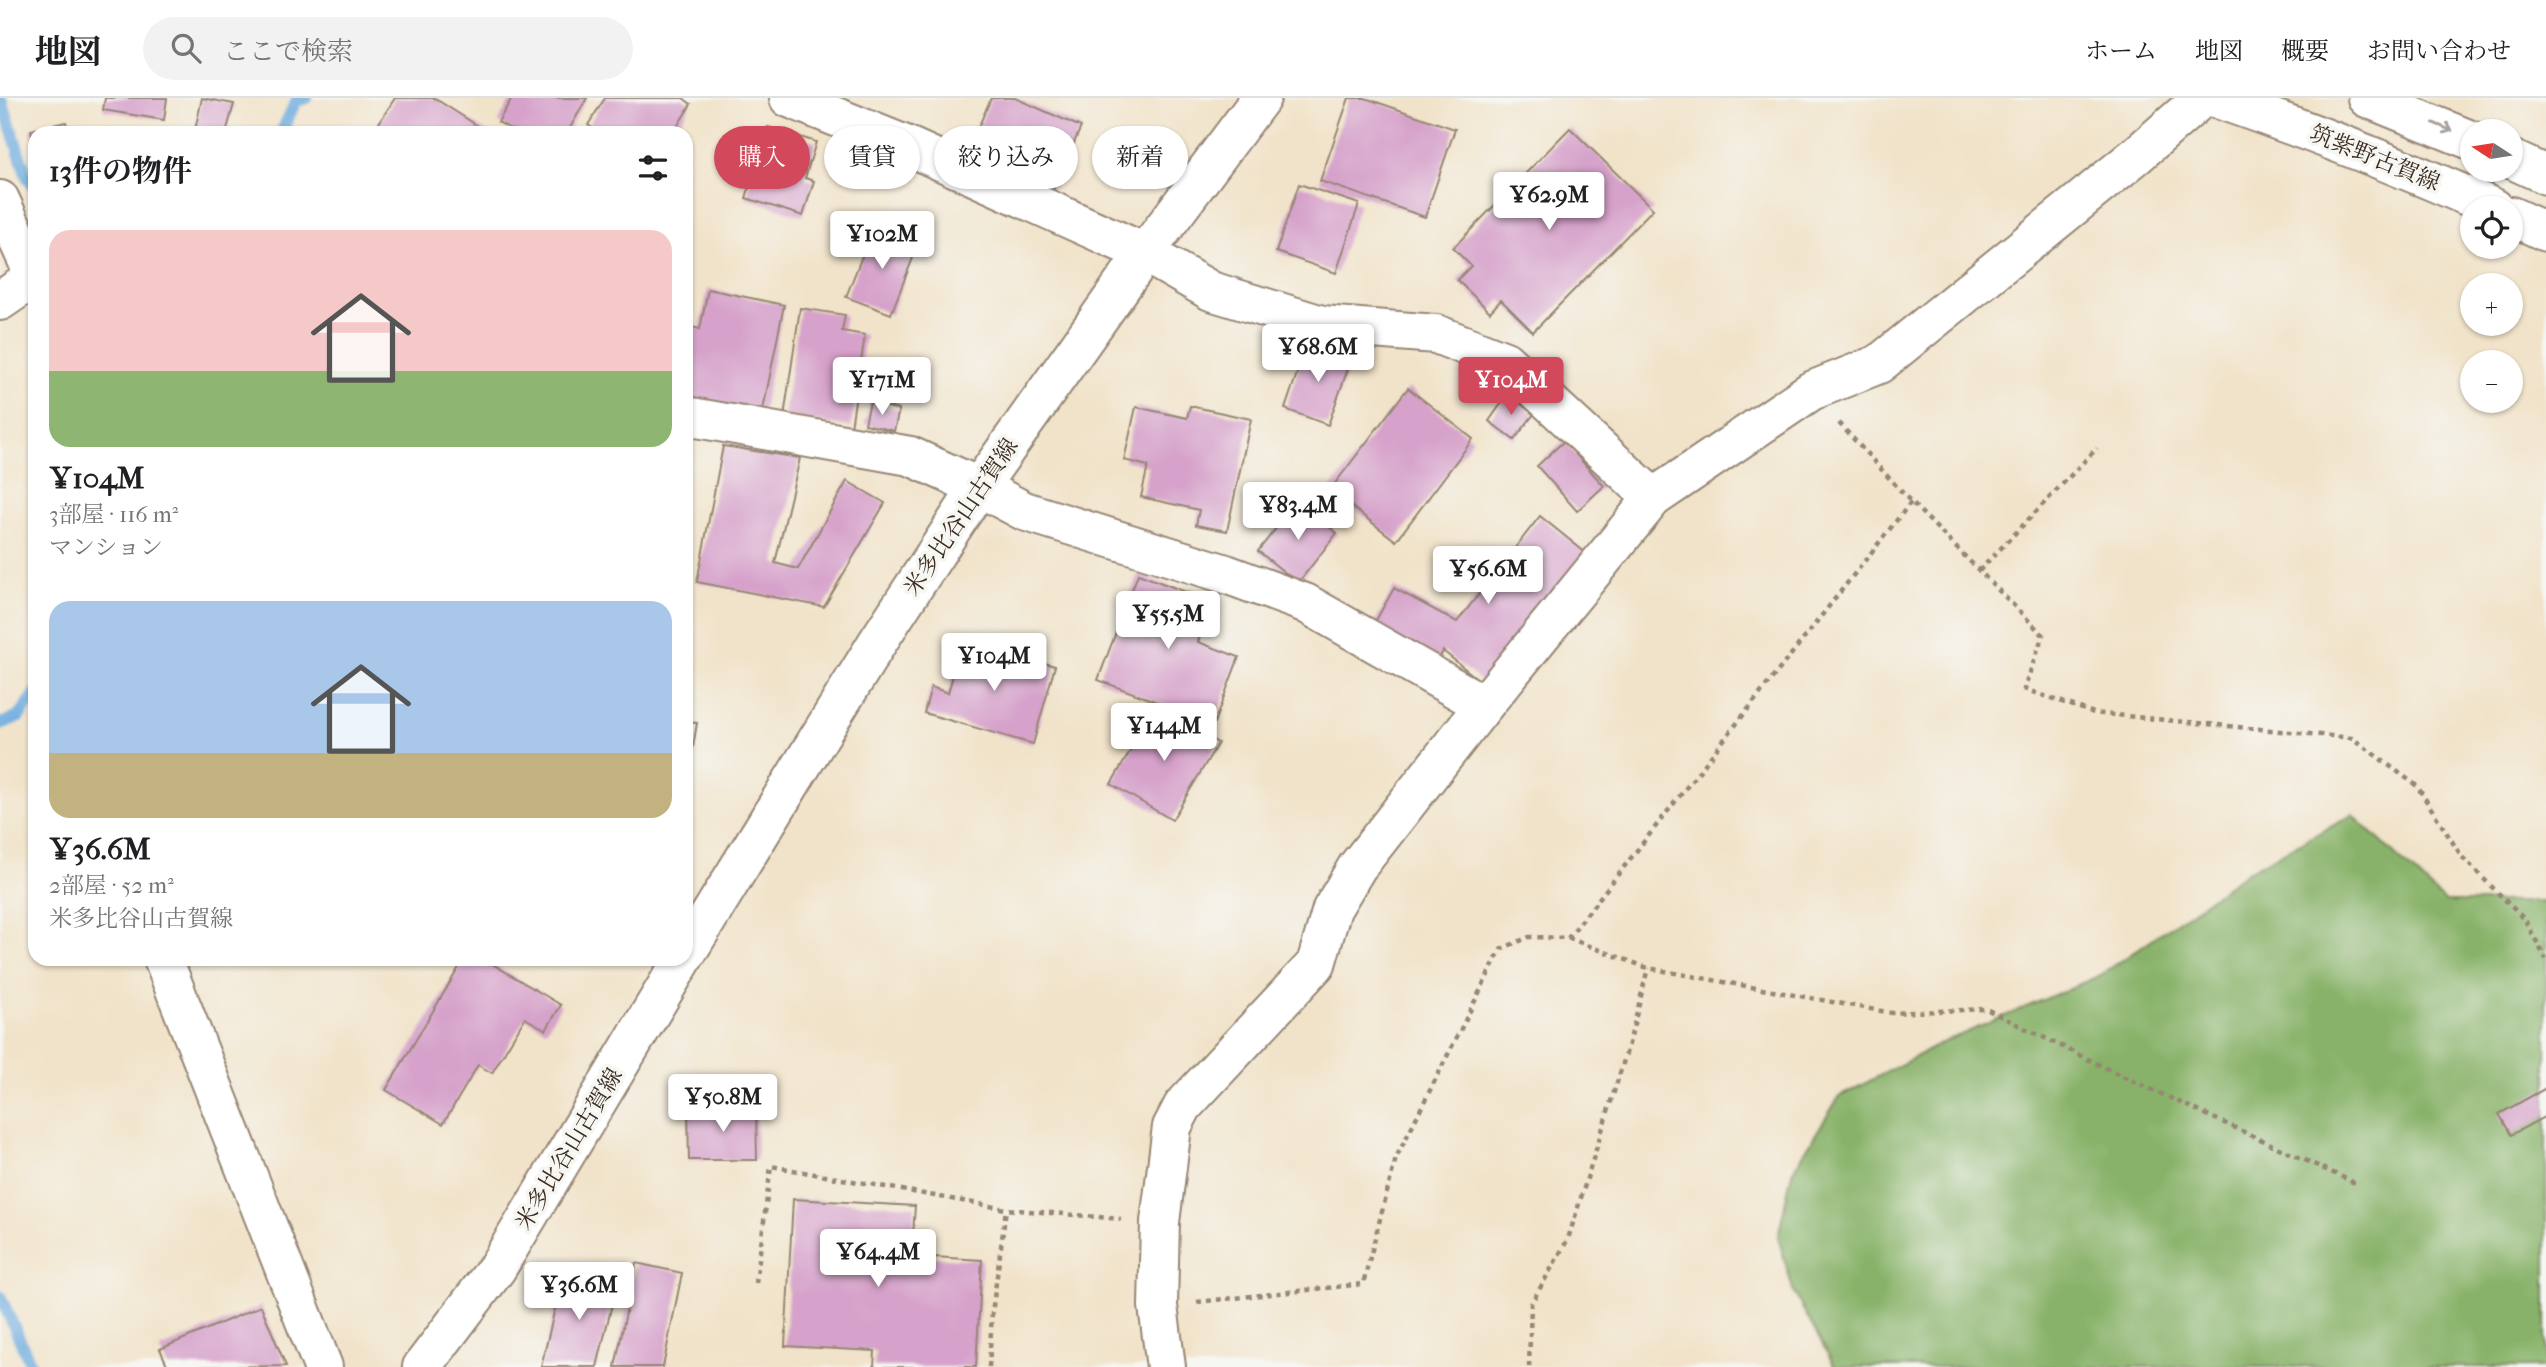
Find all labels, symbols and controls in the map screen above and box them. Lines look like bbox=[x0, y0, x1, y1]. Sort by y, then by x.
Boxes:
search box bbox=[143, 17, 633, 80]
icon: search bbox=[167, 29, 205, 67]
text: 地図 bbox=[35, 33, 101, 72]
text: ここで検索 bbox=[223, 36, 353, 67]
text: ホーム bbox=[2085, 37, 2157, 65]
text: 地図 bbox=[2195, 37, 2243, 65]
text: 概要 bbox=[2281, 37, 2329, 65]
text: お問い合わせ bbox=[2367, 37, 2511, 65]
north arrow bbox=[2460, 119, 2524, 182]
map controls bbox=[2460, 119, 2523, 413]
street label: 筑紫野古賀線 bbox=[2306, 120, 2444, 196]
one-way arrow bbox=[2432, 122, 2453, 135]
chip: 購入 bbox=[714, 126, 810, 189]
chip: 賃貸 bbox=[824, 126, 920, 189]
chip: 絞り込み bbox=[934, 126, 1078, 189]
chip: 新着 bbox=[1092, 126, 1188, 189]
icon: filters bbox=[634, 149, 672, 187]
text: 13件の物件 bbox=[49, 154, 192, 189]
pin: ¥62.9M bbox=[1492, 172, 1606, 232]
text: ¥62.9M bbox=[1509, 181, 1589, 208]
button: locate bbox=[2460, 196, 2523, 259]
pin: ¥102M bbox=[833, 212, 931, 271]
text: ¥102M bbox=[846, 220, 918, 247]
button: + bbox=[2460, 273, 2523, 336]
icon: home bbox=[298, 275, 424, 401]
pin: ¥68.6M bbox=[1261, 324, 1375, 384]
text: ¥68.6M bbox=[1278, 333, 1358, 360]
button: − bbox=[2460, 350, 2523, 413]
pin: ¥171M bbox=[833, 358, 931, 417]
pin: ¥104M bbox=[1462, 358, 1560, 417]
text: ¥171M bbox=[849, 366, 915, 393]
text: ¥104M bbox=[1474, 366, 1548, 393]
street label: 米多比谷山古賀線 bbox=[898, 433, 1024, 601]
text: ¥104M bbox=[49, 461, 144, 496]
pin: ¥83.4M bbox=[1241, 482, 1355, 542]
text: ¥83.4M bbox=[1259, 491, 1337, 518]
text: 3部屋 · 116 m² bbox=[49, 501, 178, 528]
text: マンション bbox=[49, 534, 163, 561]
pin: ¥56.6M bbox=[1431, 546, 1545, 606]
text: ¥56.6M bbox=[1449, 555, 1527, 582]
pin: ¥55.5M bbox=[1111, 592, 1225, 651]
text: ¥55.5M bbox=[1132, 600, 1204, 627]
pin: ¥104M bbox=[945, 634, 1043, 693]
text: ¥104M bbox=[957, 642, 1031, 669]
icon: home bbox=[298, 646, 424, 772]
pin: ¥144M bbox=[1115, 704, 1213, 763]
text: ¥144M bbox=[1127, 712, 1201, 739]
text: ¥36.6M bbox=[49, 832, 150, 867]
text: 2部屋 · 52 m² bbox=[49, 872, 174, 899]
text: 米多比谷山古賀線 bbox=[49, 905, 233, 932]
street label: 米多比谷山古賀線 bbox=[510, 1063, 628, 1235]
pin: ¥50.8M bbox=[666, 1074, 780, 1134]
text: ¥50.8M bbox=[684, 1083, 762, 1110]
pin: ¥64.4M bbox=[821, 1230, 935, 1289]
text: ¥64.4M bbox=[836, 1238, 920, 1265]
pin: ¥36.6M bbox=[522, 1262, 636, 1322]
text: ¥36.6M bbox=[540, 1271, 618, 1298]

